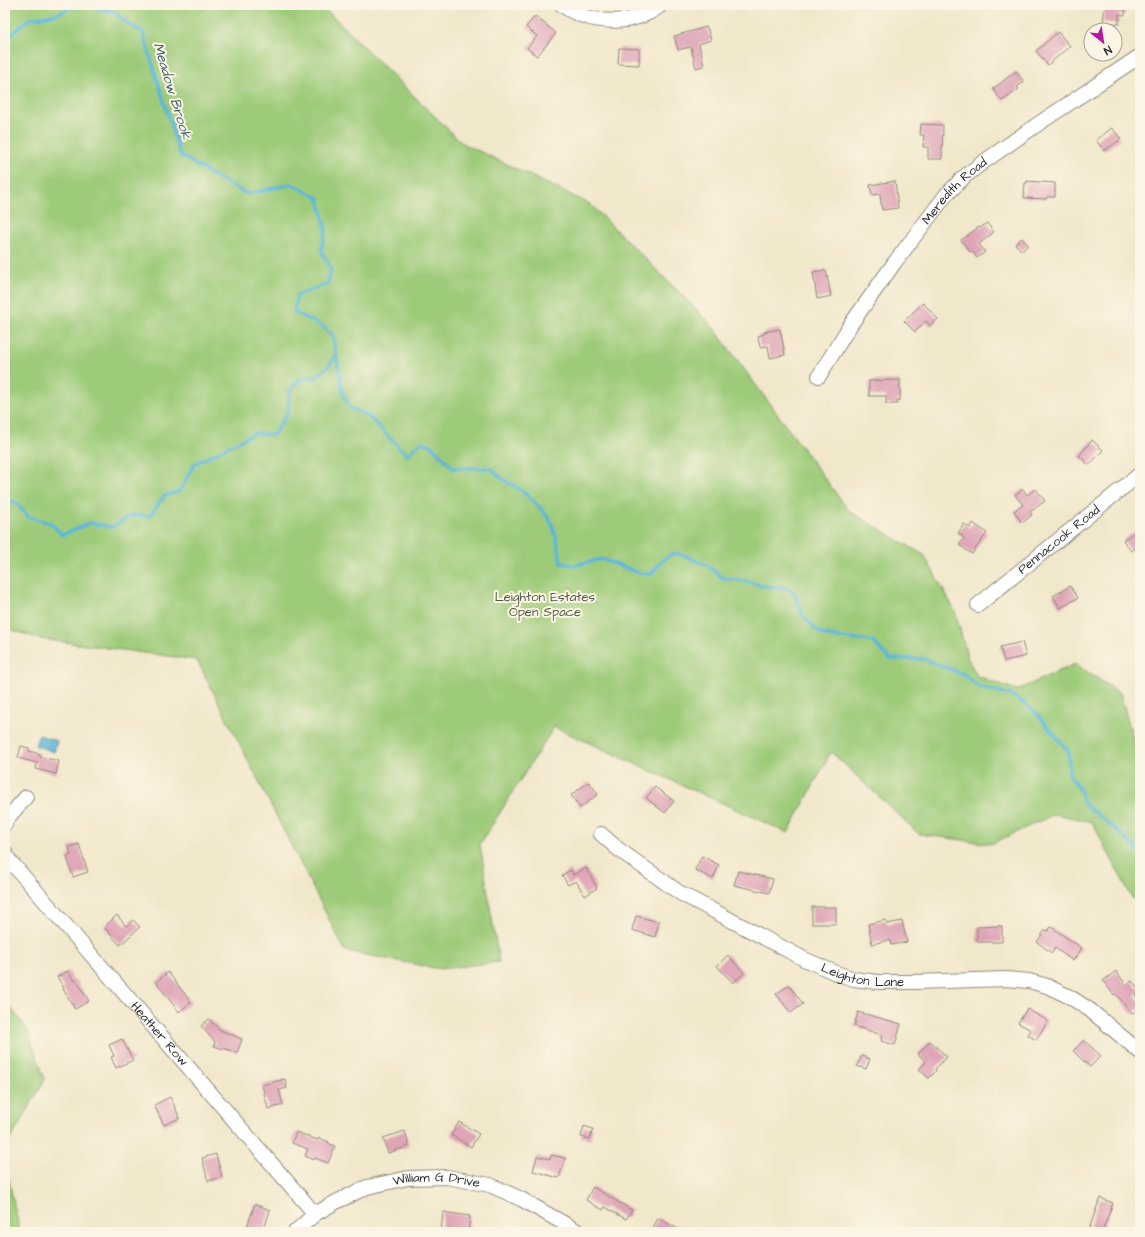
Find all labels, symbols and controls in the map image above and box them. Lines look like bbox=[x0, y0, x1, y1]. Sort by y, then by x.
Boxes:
north arrow bbox=[1083, 22, 1123, 62]
water label: Meadow Brook bbox=[148, 40, 196, 142]
text: N bbox=[1101, 42, 1114, 58]
street label: Meredith Road bbox=[918, 153, 991, 228]
street label: Pennacook Road bbox=[1014, 501, 1104, 578]
park label: Leighton Estates Open Space bbox=[495, 588, 596, 621]
street label: Leighton Lane bbox=[818, 959, 904, 991]
street label: Heather Row bbox=[127, 998, 192, 1070]
street label: William G Drive bbox=[391, 1168, 481, 1192]

